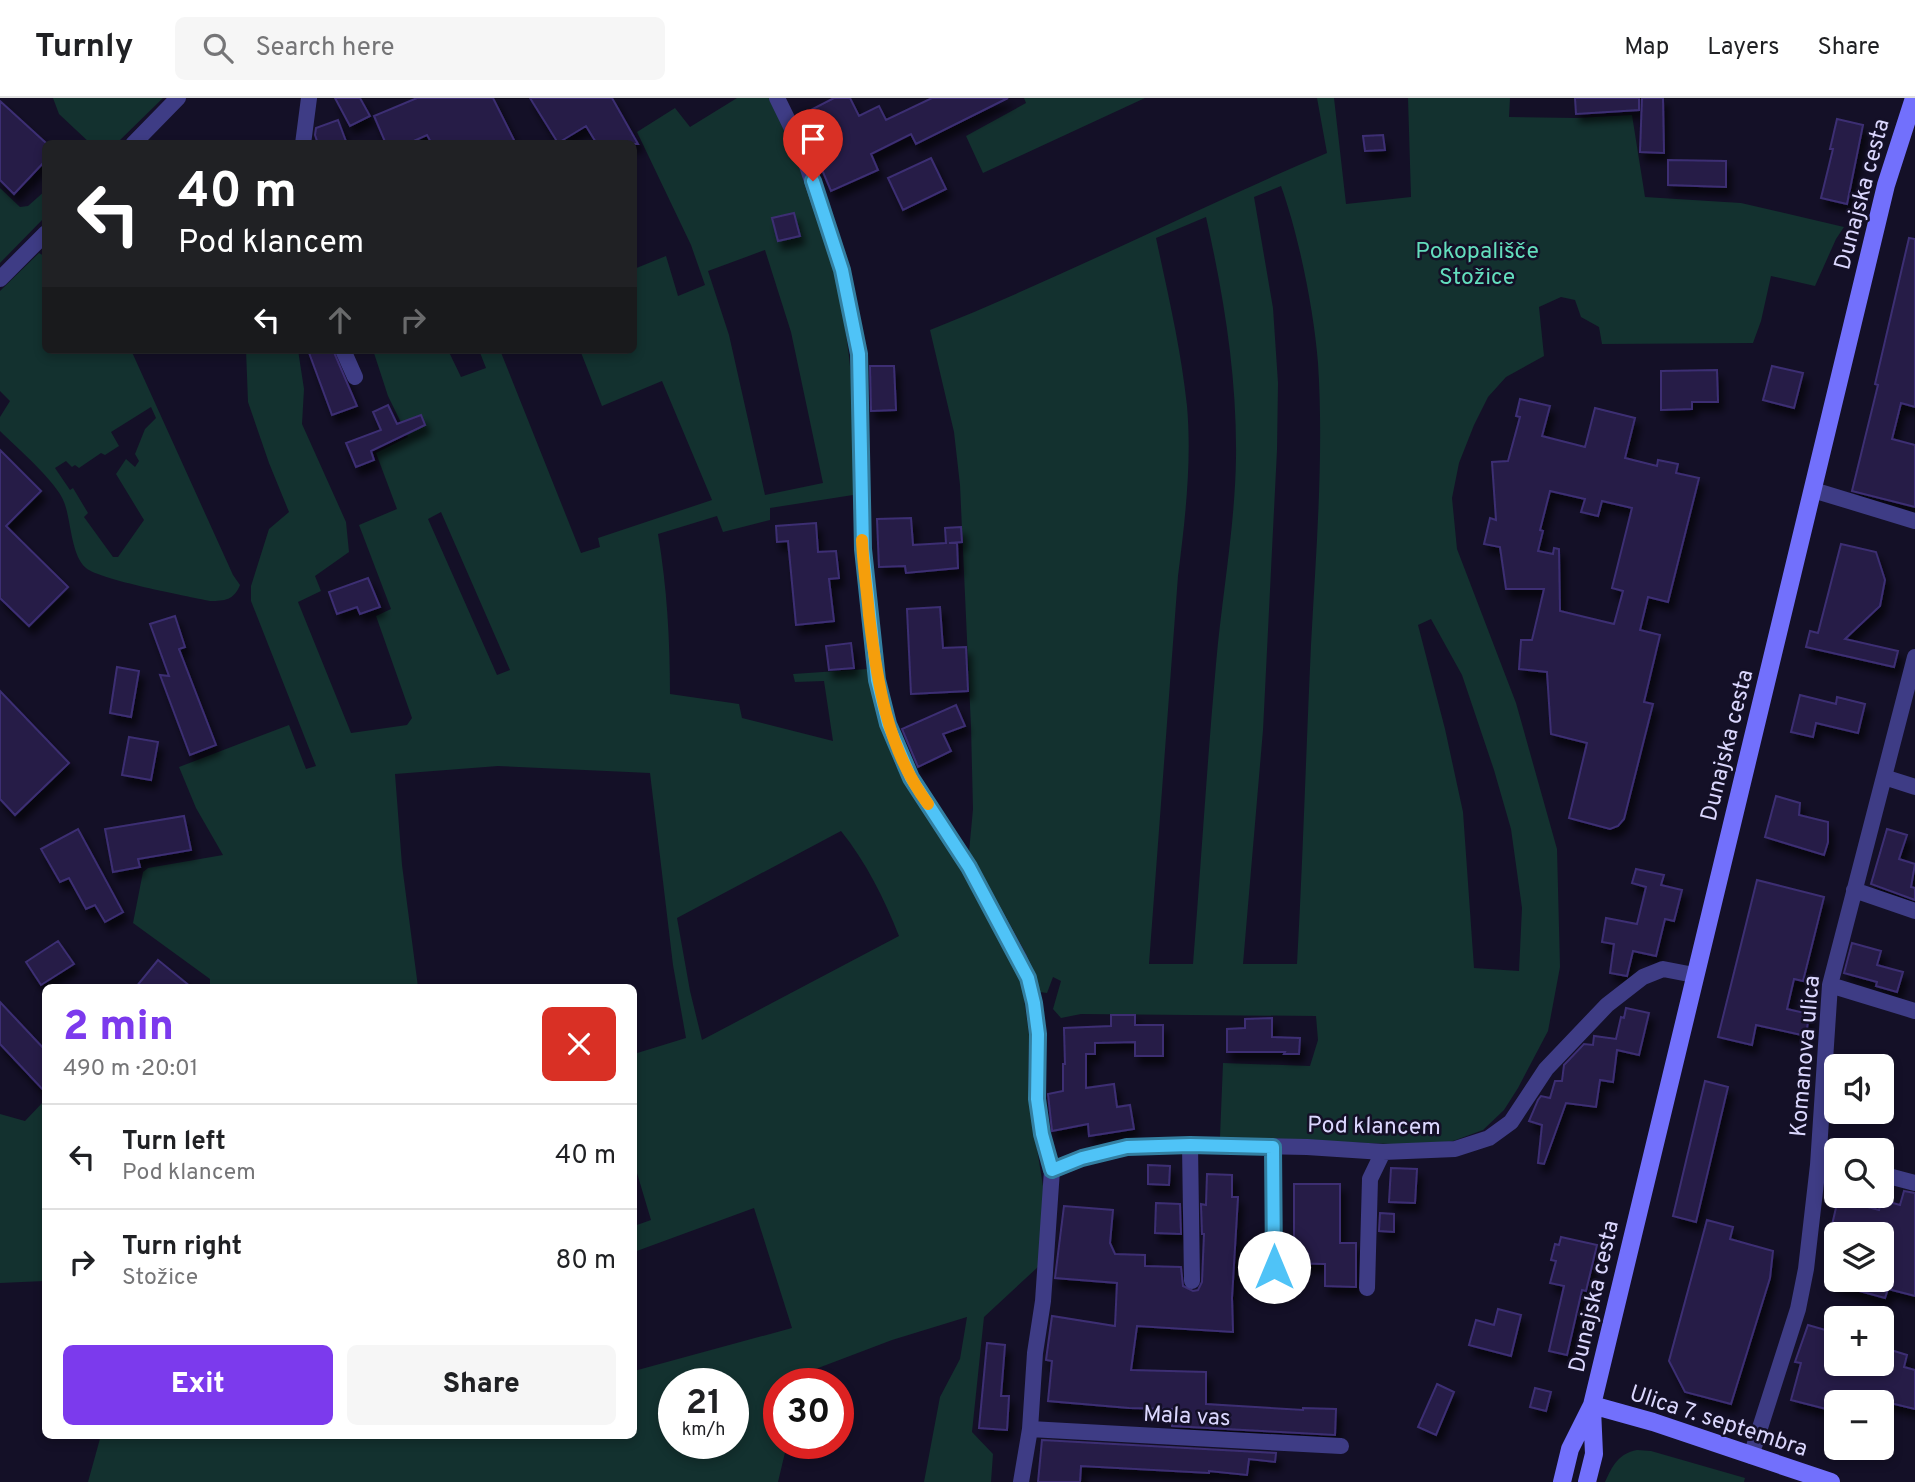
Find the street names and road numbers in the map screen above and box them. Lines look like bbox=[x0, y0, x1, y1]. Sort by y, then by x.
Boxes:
street label: Dunajska cesta bbox=[1829, 116, 1898, 273]
street label: Dunajska cesta bbox=[1696, 667, 1761, 824]
street label: Komanova ulica bbox=[1785, 974, 1828, 1138]
street label: Pod klancem bbox=[1307, 1112, 1441, 1143]
street label: Dunajska cesta bbox=[1564, 1218, 1627, 1376]
street label: Ulica 7. septembra bbox=[1625, 1380, 1811, 1465]
street label: Mala vas bbox=[1142, 1401, 1231, 1434]

